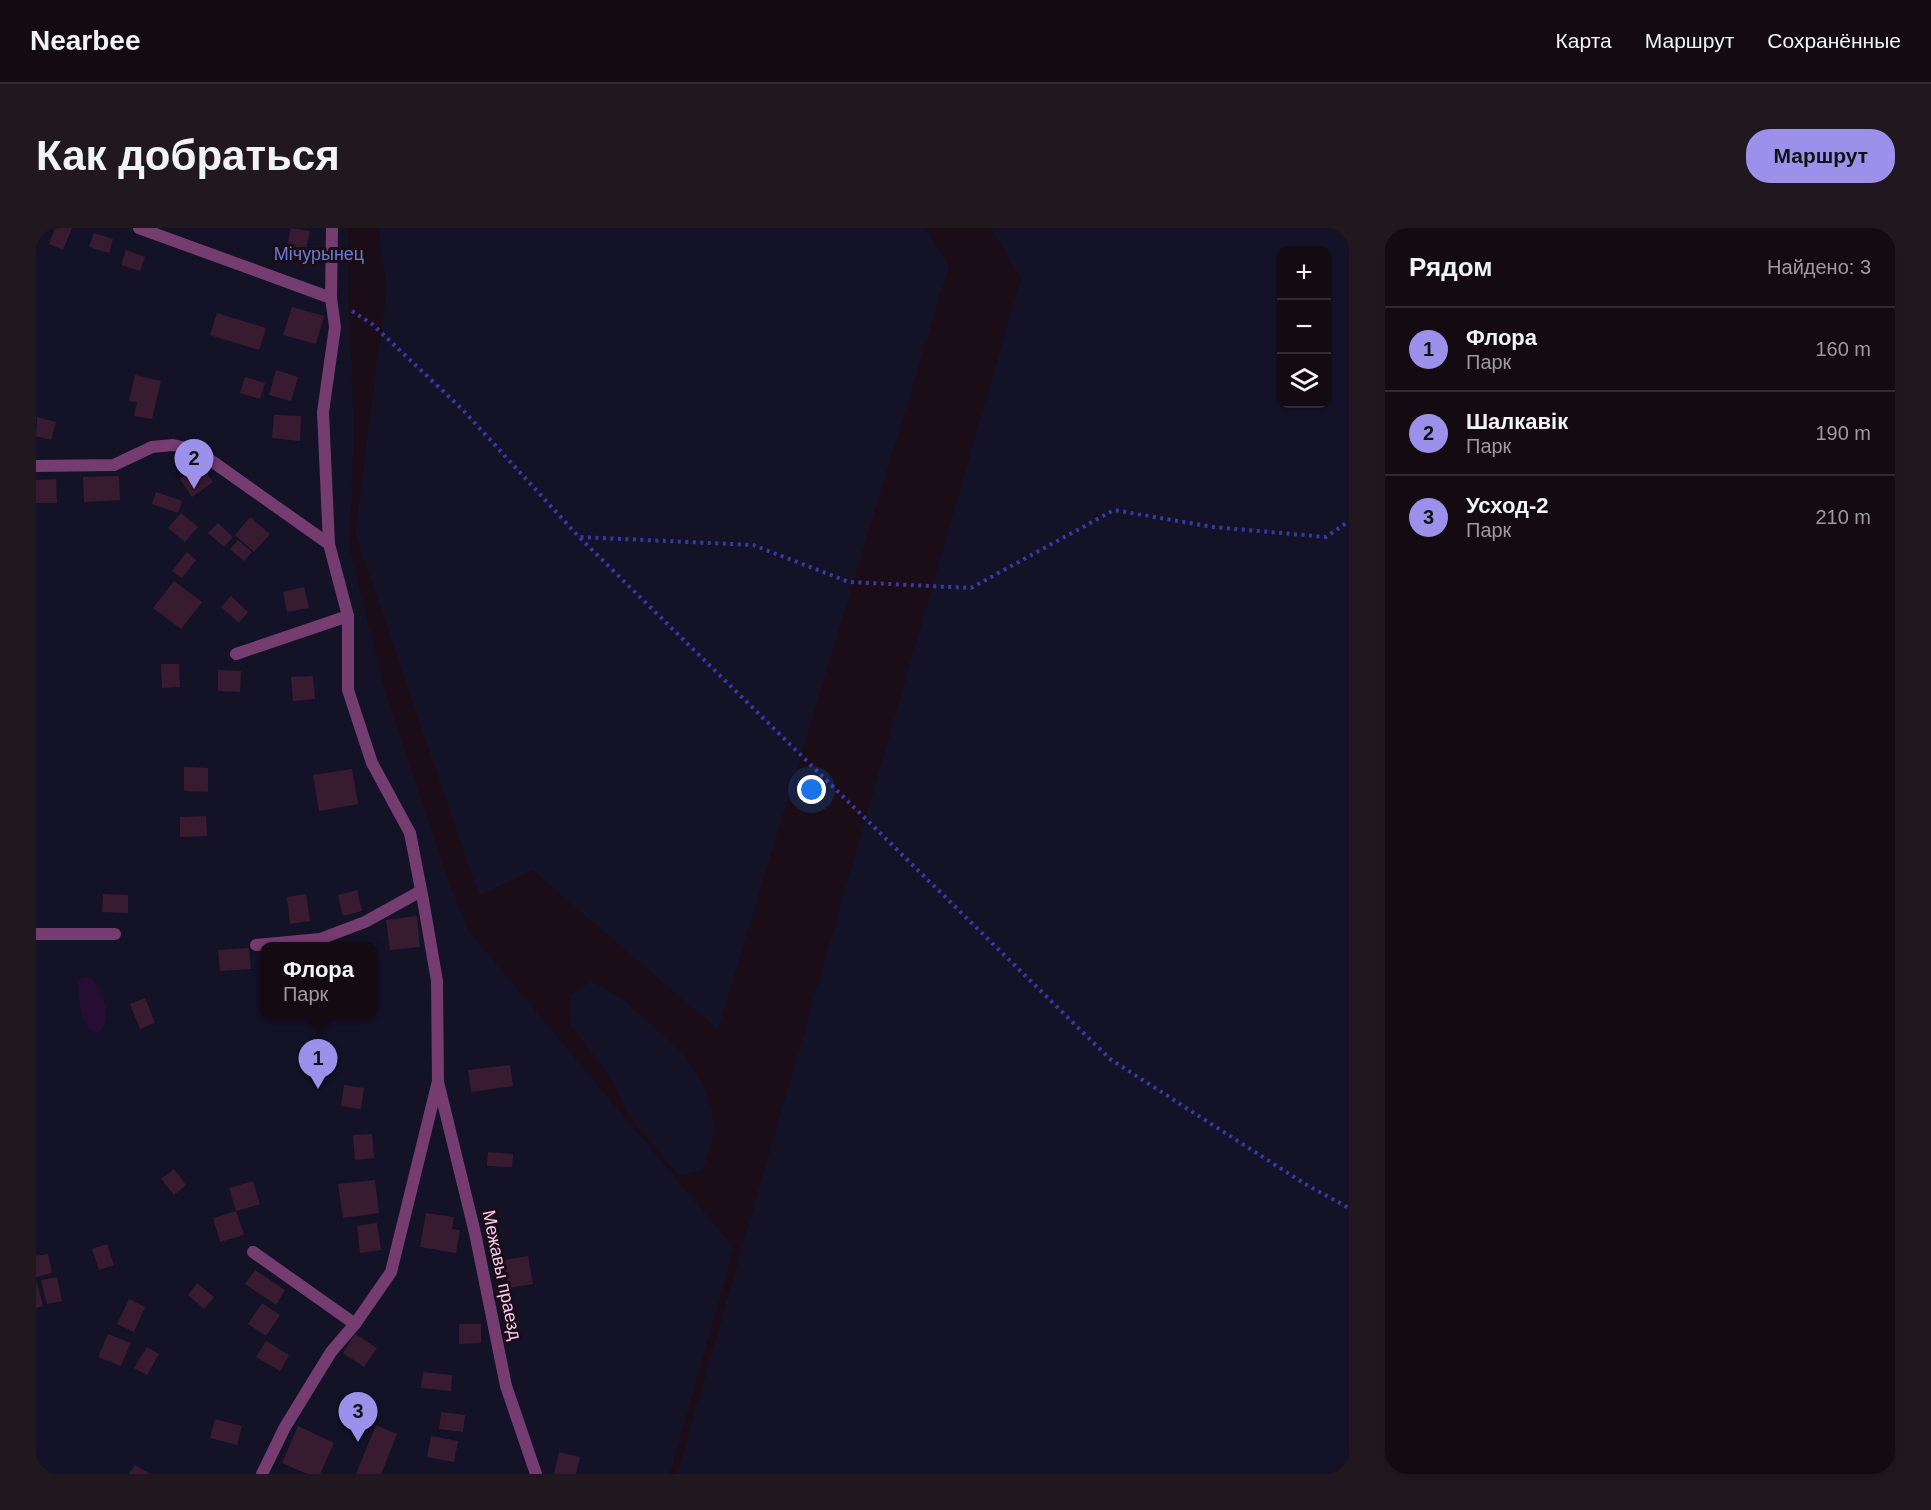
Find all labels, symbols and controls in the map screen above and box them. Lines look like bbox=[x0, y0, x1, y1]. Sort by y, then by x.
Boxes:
text: Nearbee bbox=[30, 25, 141, 56]
text: Карта bbox=[1556, 29, 1612, 52]
text: Маршрут bbox=[1645, 29, 1734, 52]
text: Сохранённые bbox=[1767, 29, 1901, 52]
button: Маршрут bbox=[1746, 129, 1895, 183]
text: Как добраться bbox=[36, 132, 340, 179]
park label: Мічурынец bbox=[274, 244, 364, 264]
map controls bbox=[1277, 246, 1331, 408]
button: + bbox=[1277, 246, 1331, 300]
text: Рядом bbox=[1409, 252, 1492, 282]
text: Найдено: 3 bbox=[1767, 256, 1871, 278]
button: − bbox=[1277, 300, 1331, 354]
text: Флора bbox=[1466, 325, 1537, 350]
text: 1 bbox=[1423, 338, 1434, 360]
text: 160 m bbox=[1815, 338, 1871, 360]
text: Парк bbox=[1466, 351, 1511, 373]
button: layers bbox=[1277, 354, 1331, 408]
text: Шалкавік bbox=[1466, 409, 1568, 434]
text: 2 bbox=[1423, 422, 1434, 444]
text: 190 m bbox=[1815, 422, 1871, 444]
text: Парк bbox=[1466, 435, 1511, 457]
pin: 2 bbox=[174, 440, 214, 489]
text: Усход-2 bbox=[1466, 493, 1549, 518]
text: 3 bbox=[1423, 506, 1434, 528]
text: 210 m bbox=[1815, 506, 1871, 528]
text: Парк bbox=[1466, 519, 1511, 541]
your location bbox=[797, 775, 826, 804]
popup bbox=[260, 942, 377, 1020]
text: Флора bbox=[283, 957, 354, 982]
text: Парк bbox=[283, 983, 328, 1005]
pin: 1 bbox=[298, 1040, 338, 1089]
street label: Межавы праезд bbox=[478, 1208, 526, 1342]
pin: 3 bbox=[338, 1392, 378, 1442]

